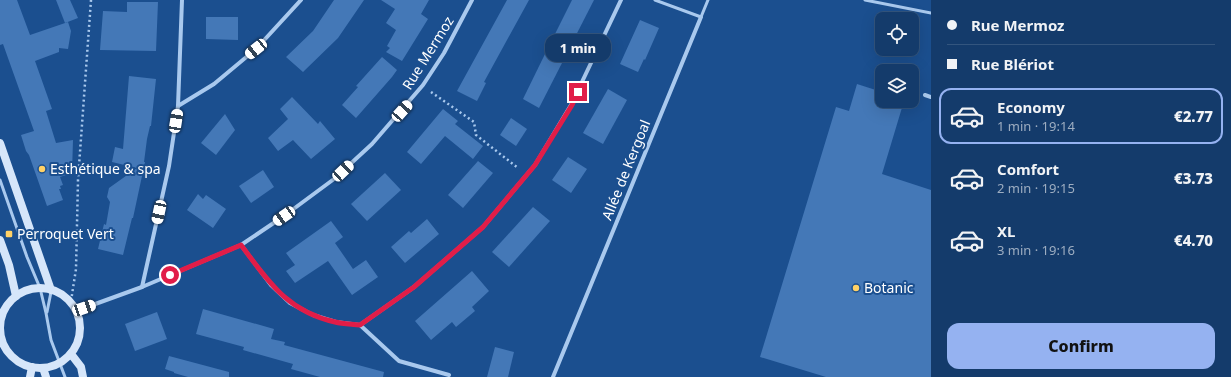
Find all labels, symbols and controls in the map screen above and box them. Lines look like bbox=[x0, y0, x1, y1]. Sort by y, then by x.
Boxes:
street label: Rue Mermoz bbox=[397, 12, 458, 93]
map controls bbox=[875, 12, 919, 108]
button: locate bbox=[875, 12, 919, 56]
text: Rue Mermoz bbox=[971, 15, 1065, 35]
callout: 1 min bbox=[545, 34, 611, 62]
car bbox=[243, 37, 269, 61]
text: 1 min bbox=[560, 39, 596, 57]
text: Rue Blériot bbox=[971, 54, 1054, 74]
button: layers bbox=[875, 64, 919, 108]
route end bbox=[569, 83, 587, 101]
text: Economy bbox=[997, 97, 1065, 117]
car bbox=[390, 98, 414, 124]
icon: car bbox=[949, 98, 985, 134]
text: €2.77 bbox=[1174, 106, 1213, 126]
car bbox=[168, 108, 184, 134]
street label: Allée de Kergoal bbox=[597, 117, 654, 223]
text: 1 min · 19:14 bbox=[997, 117, 1075, 135]
car bbox=[330, 158, 356, 184]
place label: Esthétique & spa bbox=[50, 159, 161, 178]
text: Comfort bbox=[997, 159, 1059, 179]
icon: car bbox=[949, 160, 985, 196]
marker: Esthétique & spa bbox=[37, 164, 47, 174]
text: €3.73 bbox=[1174, 168, 1213, 188]
text: 2 min · 19:15 bbox=[997, 179, 1075, 197]
car bbox=[151, 199, 167, 225]
car bbox=[271, 204, 297, 228]
text: XL bbox=[997, 221, 1015, 241]
icon: car bbox=[949, 222, 985, 258]
place label: Perroquet Vert bbox=[17, 224, 114, 243]
marker: Perroquet Vert bbox=[4, 229, 14, 239]
text: €4.70 bbox=[1174, 230, 1213, 250]
text: 3 min · 19:16 bbox=[997, 241, 1075, 259]
route start bbox=[161, 266, 179, 284]
place label: Botanic bbox=[864, 278, 914, 297]
marker: Botanic bbox=[851, 283, 861, 293]
car bbox=[71, 298, 97, 318]
button: Confirm bbox=[947, 323, 1215, 369]

